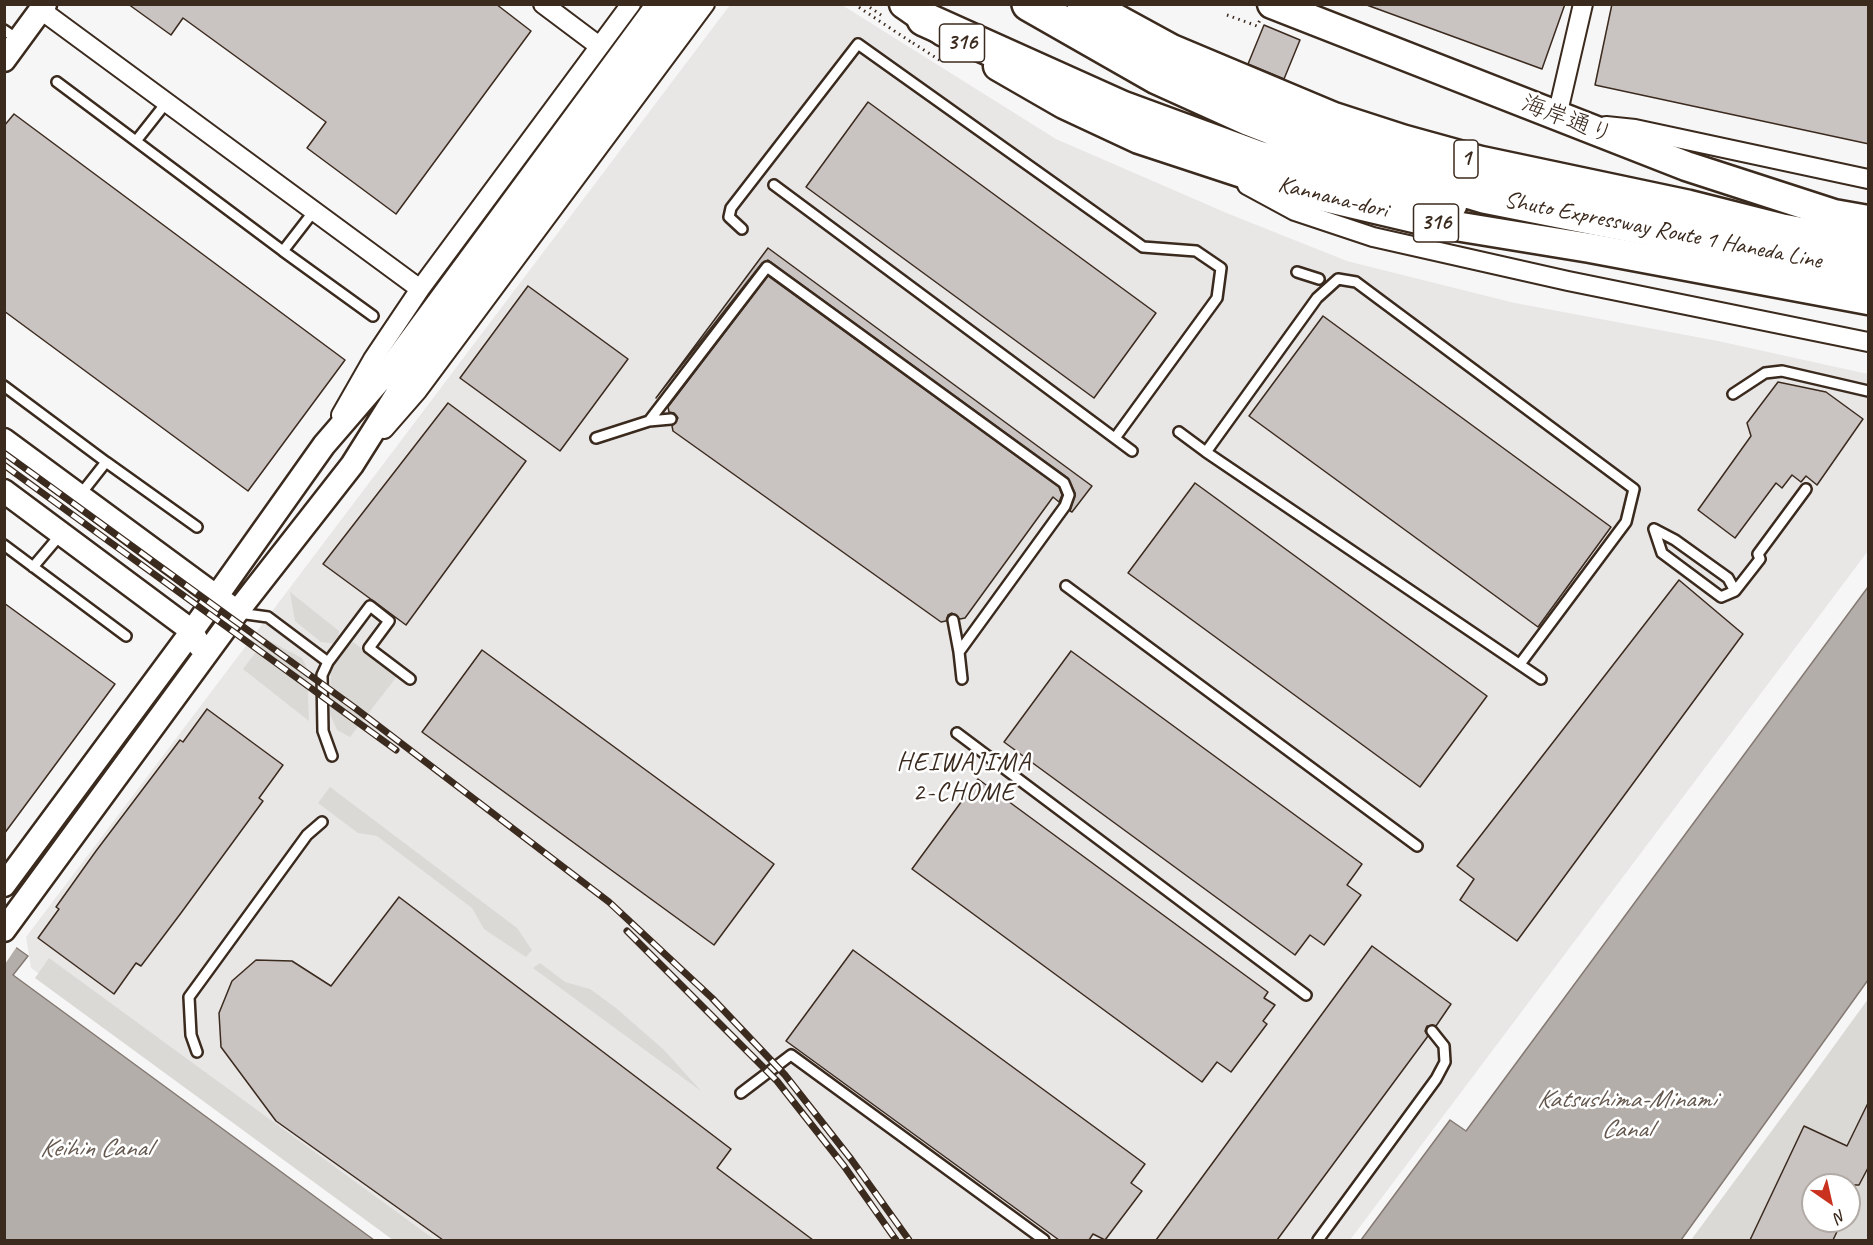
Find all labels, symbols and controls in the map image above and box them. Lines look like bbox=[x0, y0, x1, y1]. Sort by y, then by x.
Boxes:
road number: 316 bbox=[940, 24, 984, 62]
street label: 海岸通り bbox=[1517, 89, 1617, 151]
road number: 1 bbox=[1454, 140, 1478, 178]
street label: Kannana-dori bbox=[1275, 170, 1391, 226]
street label: Shuto Expressway Route 1 Haneda Line bbox=[1502, 186, 1824, 276]
road number: 316 bbox=[1414, 204, 1458, 242]
district label: HEIWAJIMA 2-CHOME bbox=[897, 747, 1031, 808]
water label: Katsushima-Minami Canal bbox=[1537, 1084, 1715, 1146]
water label: Keihin Canal bbox=[40, 1133, 150, 1165]
north arrow bbox=[1801, 1173, 1861, 1233]
text: N bbox=[1830, 1205, 1850, 1227]

